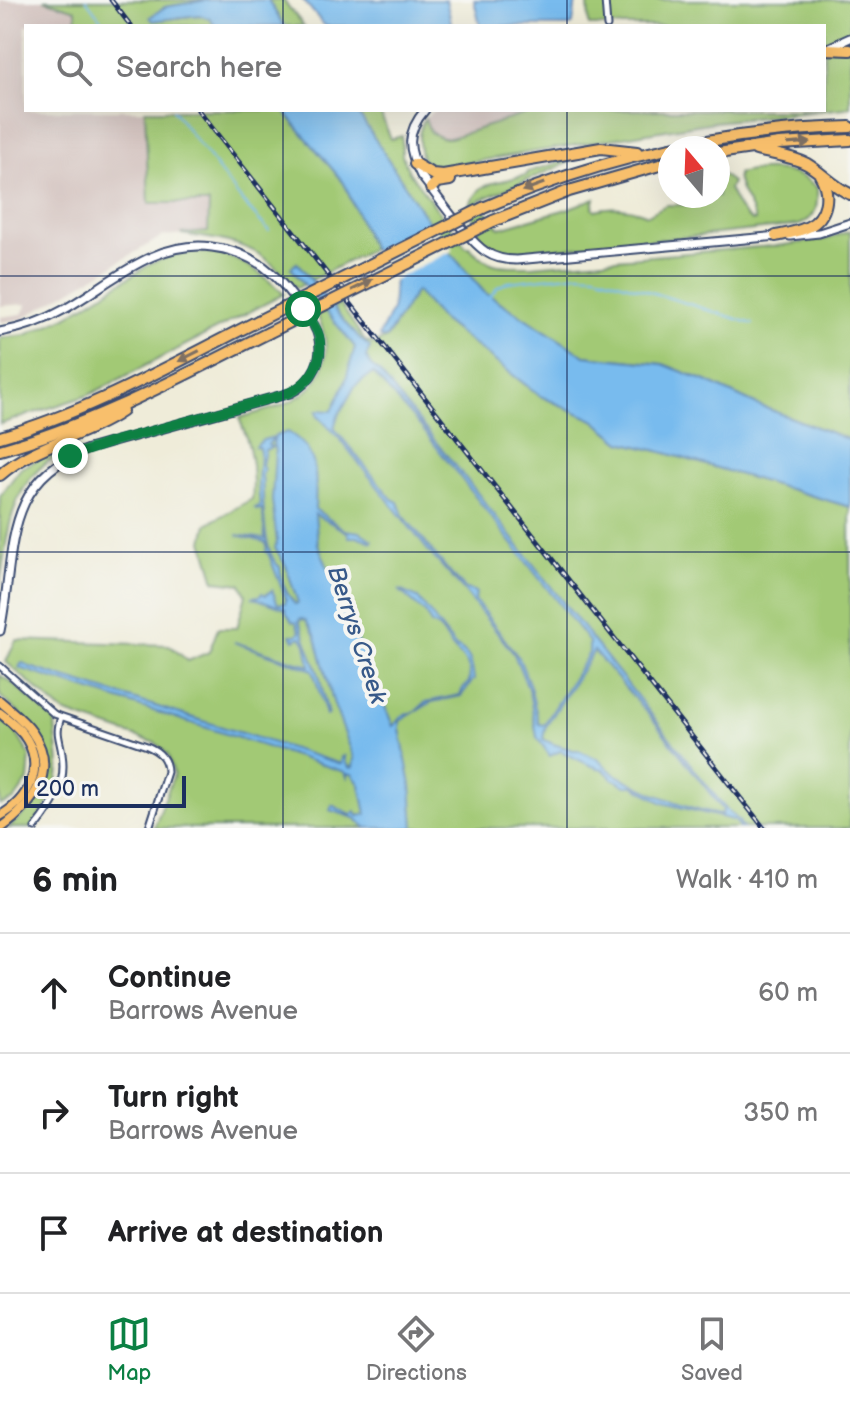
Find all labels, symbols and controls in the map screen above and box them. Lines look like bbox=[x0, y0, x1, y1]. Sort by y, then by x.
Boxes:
search box bbox=[24, 24, 826, 112]
icon: search bbox=[52, 46, 96, 90]
text: Search here bbox=[116, 50, 282, 86]
north arrow bbox=[658, 136, 730, 208]
one-way arrow bbox=[787, 136, 812, 149]
one-way arrow bbox=[521, 181, 545, 194]
one-way arrow bbox=[351, 279, 374, 292]
route start bbox=[285, 291, 321, 327]
one-way arrow bbox=[177, 349, 200, 363]
route end bbox=[52, 438, 88, 474]
water label: Berrys Creek bbox=[321, 563, 393, 709]
scale bar bbox=[24, 772, 186, 808]
text: 200 m bbox=[36, 776, 99, 803]
text: 6 min bbox=[32, 860, 118, 901]
text: Walk · 410 m bbox=[676, 865, 818, 896]
text: Continue bbox=[108, 960, 231, 996]
icon: ahead bbox=[32, 971, 76, 1015]
text: 60 m bbox=[758, 978, 818, 1009]
text: Barrows Avenue bbox=[108, 996, 298, 1027]
text: Turn right bbox=[108, 1080, 239, 1116]
icon: right bbox=[32, 1091, 76, 1135]
text: 350 m bbox=[743, 1098, 818, 1129]
text: Barrows Avenue bbox=[108, 1116, 298, 1147]
icon: arrive bbox=[32, 1211, 76, 1255]
text: Arrive at destination bbox=[108, 1215, 384, 1251]
tab: Map bbox=[107, 1312, 151, 1387]
tab: Directions bbox=[366, 1312, 467, 1387]
tab: Saved bbox=[681, 1312, 743, 1387]

